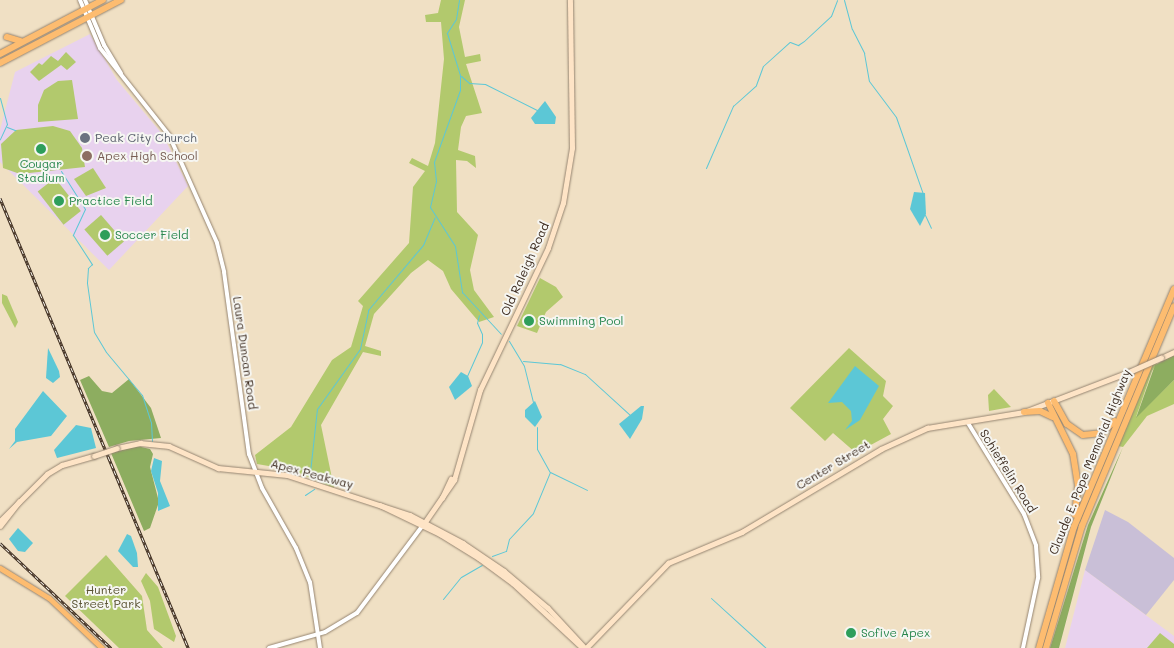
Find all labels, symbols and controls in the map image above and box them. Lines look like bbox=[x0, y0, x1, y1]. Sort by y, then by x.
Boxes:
place label: Peak City Church bbox=[95, 131, 197, 145]
marker: Peak City Church bbox=[79, 132, 91, 144]
marker: Cougar Stadium bbox=[35, 143, 47, 155]
place label: Apex High School bbox=[97, 149, 198, 163]
marker: Apex High School bbox=[81, 150, 93, 162]
place label: Cougar Stadium bbox=[18, 157, 64, 185]
place label: Practice Field bbox=[69, 194, 153, 208]
marker: Practice Field bbox=[53, 195, 65, 207]
street label: Old Raleigh Road bbox=[498, 220, 552, 318]
place label: Soccer Field bbox=[115, 228, 189, 242]
marker: Soccer Field bbox=[99, 229, 111, 241]
street label: Laura Duncan Road bbox=[230, 296, 260, 410]
place label: Swimming Pool bbox=[539, 314, 624, 328]
marker: Swimming Pool bbox=[523, 315, 535, 327]
street label: Claude E. Pope Memorial Highway bbox=[1046, 367, 1134, 557]
street label: Schieffelin Road bbox=[977, 427, 1039, 515]
street label: Center Street bbox=[794, 437, 872, 493]
street label: Apex Peakway bbox=[269, 456, 355, 492]
park label: Hunter Street Park bbox=[71, 583, 141, 611]
place label: Sofive Apex bbox=[861, 626, 930, 640]
marker: Sofive Apex bbox=[845, 627, 857, 639]

